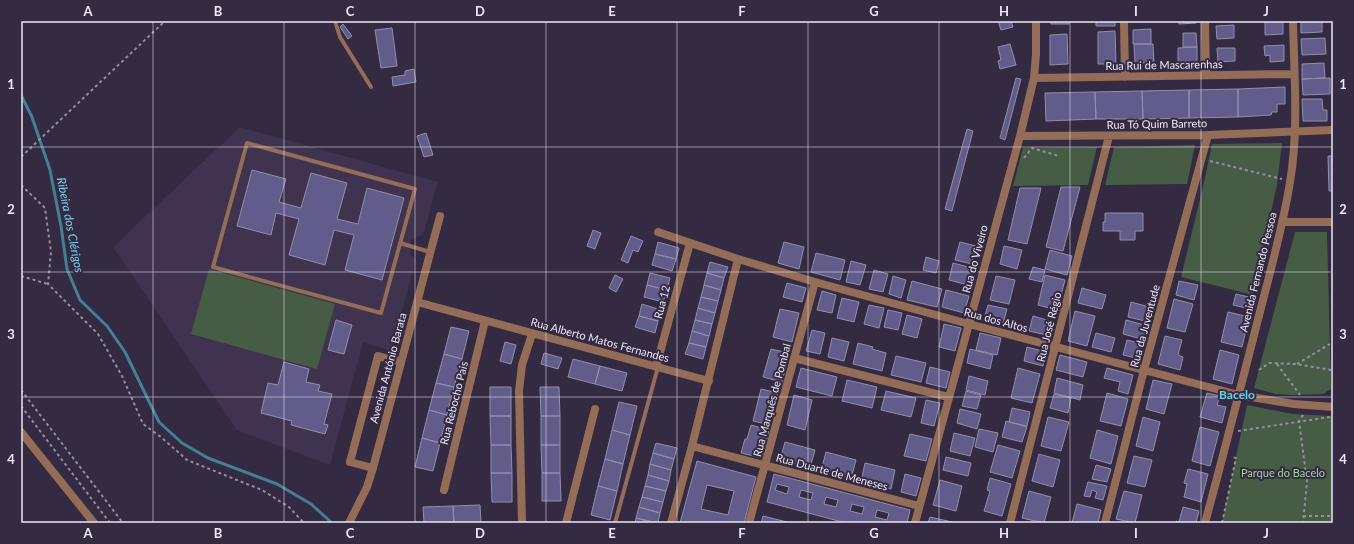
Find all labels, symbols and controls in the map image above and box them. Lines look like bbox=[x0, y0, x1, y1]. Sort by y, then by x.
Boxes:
text: A bbox=[82, 3, 93, 19]
text: B bbox=[214, 3, 223, 19]
text: C bbox=[346, 3, 355, 19]
text: D bbox=[475, 3, 485, 19]
text: E bbox=[608, 3, 616, 19]
text: F bbox=[738, 3, 746, 19]
text: G bbox=[869, 3, 879, 19]
text: H bbox=[999, 3, 1009, 19]
text: I bbox=[1134, 3, 1138, 19]
text: J bbox=[1263, 3, 1269, 19]
street label: Rua Rui de Mascarenhas bbox=[1105, 57, 1223, 72]
text: 1 bbox=[7, 76, 15, 92]
text: 1 bbox=[1339, 76, 1347, 92]
street label: Rua Tó Quim Barreto bbox=[1107, 116, 1207, 131]
water label: Ribeira dos Clérigos bbox=[54, 176, 87, 274]
text: 2 bbox=[7, 201, 15, 217]
text: 2 bbox=[1339, 201, 1347, 217]
street label: Avenida Fernando Pessoa bbox=[1236, 210, 1279, 333]
street label: Rua do Viveiro bbox=[959, 223, 990, 294]
street label: Rua da Juventude bbox=[1127, 283, 1162, 369]
street label: Rua 12 bbox=[651, 284, 672, 320]
street label: Rua José Régio bbox=[1034, 290, 1064, 363]
street label: Rua dos Altos bbox=[963, 305, 1030, 334]
street label: Avenida António Barata bbox=[367, 311, 409, 425]
street label: Rua Alberto Matos Fernandes bbox=[529, 315, 671, 364]
text: 3 bbox=[7, 326, 15, 342]
text: 3 bbox=[1339, 326, 1347, 342]
street label: Rua Marquês de Pombal bbox=[750, 342, 793, 458]
street label: Rua Rebocho Pais bbox=[437, 360, 470, 446]
district label: Bacelo bbox=[1219, 387, 1255, 402]
street label: Rua Duarte de Meneses bbox=[775, 450, 890, 493]
text: 4 bbox=[7, 451, 15, 467]
text: 4 bbox=[1339, 451, 1347, 467]
park label: Parque do Bacelo bbox=[1241, 466, 1325, 479]
text: A bbox=[82, 525, 93, 541]
text: B bbox=[214, 525, 223, 541]
text: C bbox=[346, 525, 355, 541]
text: D bbox=[475, 525, 485, 541]
text: E bbox=[608, 525, 616, 541]
text: F bbox=[738, 525, 746, 541]
text: G bbox=[869, 525, 879, 541]
text: H bbox=[999, 525, 1009, 541]
text: I bbox=[1134, 525, 1138, 541]
text: J bbox=[1263, 525, 1269, 541]

